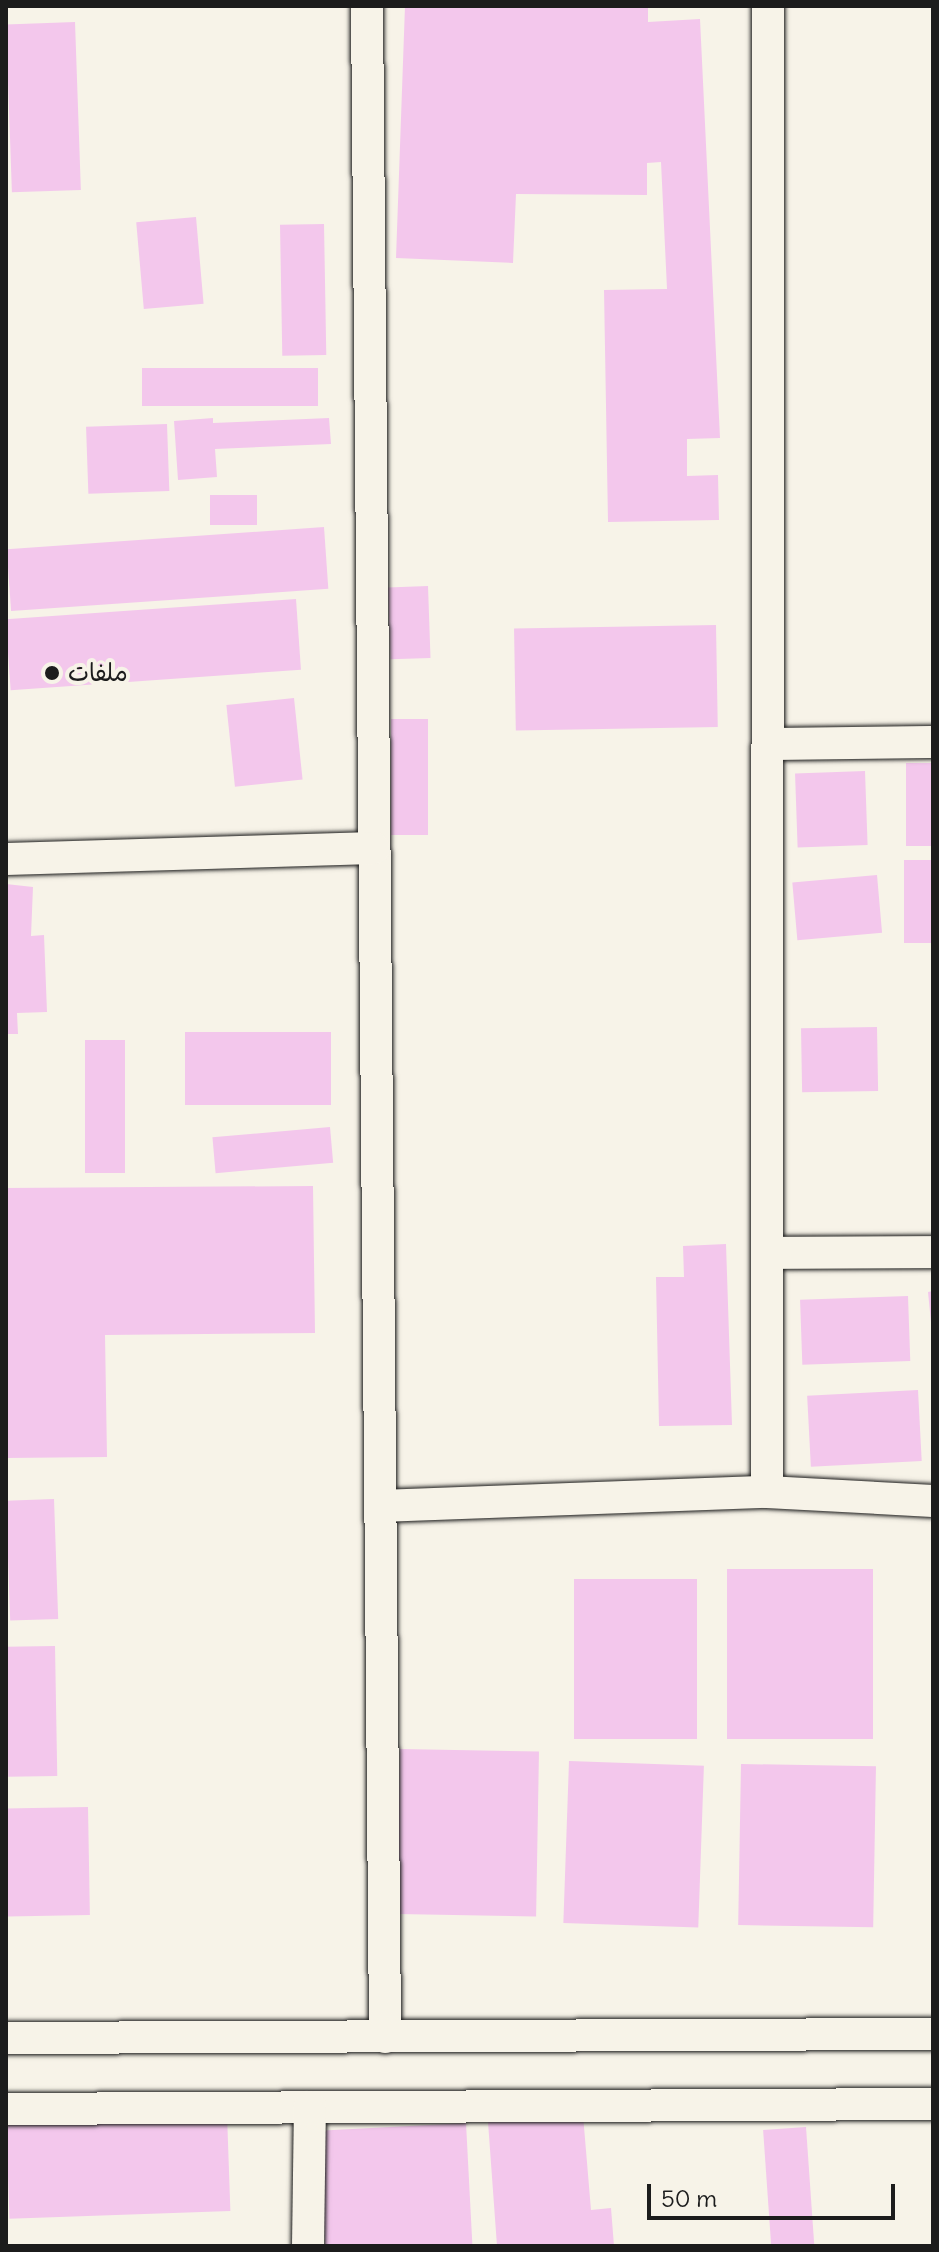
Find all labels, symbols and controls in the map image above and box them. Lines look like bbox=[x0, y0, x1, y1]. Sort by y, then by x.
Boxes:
place label: ملفات bbox=[68, 659, 128, 687]
marker: ملفات bbox=[43, 664, 61, 682]
scale bar bbox=[651, 2168, 899, 2218]
text: 50 m bbox=[661, 2183, 717, 2213]

